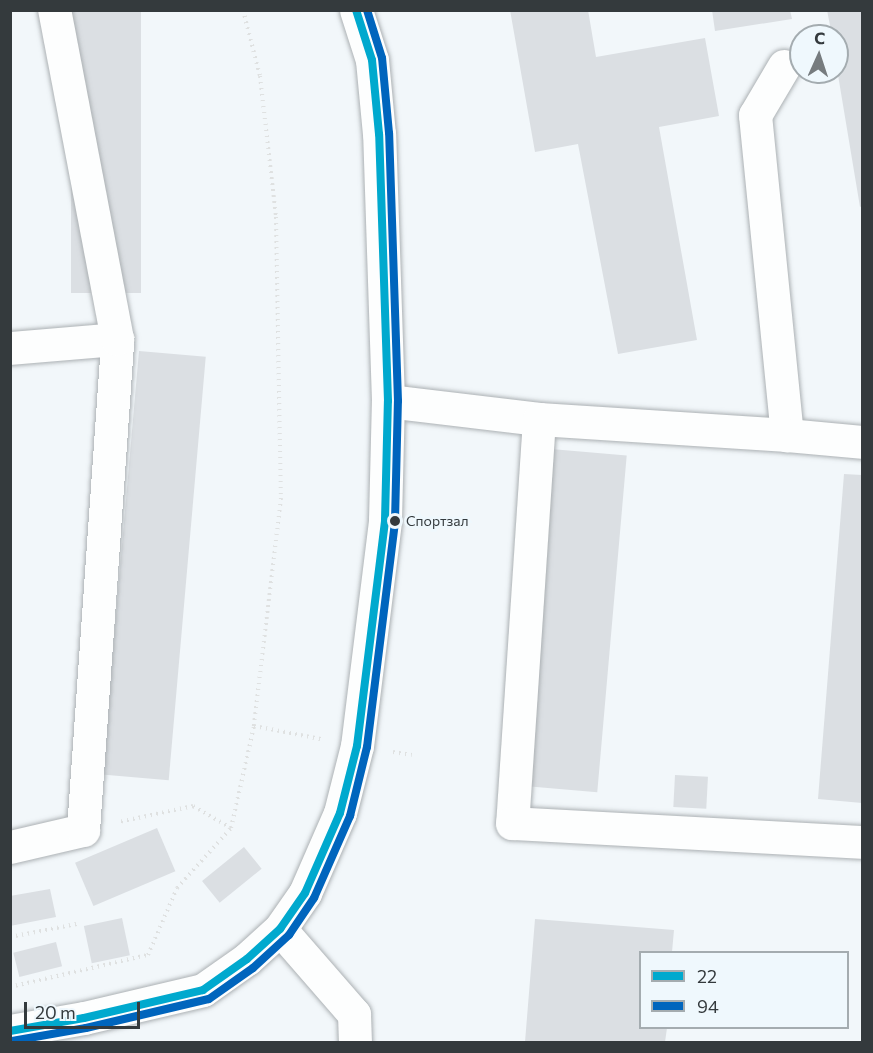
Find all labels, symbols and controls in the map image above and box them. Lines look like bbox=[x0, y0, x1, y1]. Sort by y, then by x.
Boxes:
north arrow bbox=[789, 24, 849, 84]
text: С bbox=[814, 28, 826, 47]
place label: Спортзал bbox=[406, 513, 469, 529]
marker: Спортзал bbox=[389, 515, 401, 527]
legend bbox=[639, 951, 849, 1029]
text: 22 bbox=[697, 965, 717, 987]
scale bar bbox=[27, 990, 142, 1028]
text: 94 bbox=[697, 995, 719, 1017]
text: 20 m bbox=[35, 1001, 76, 1023]

